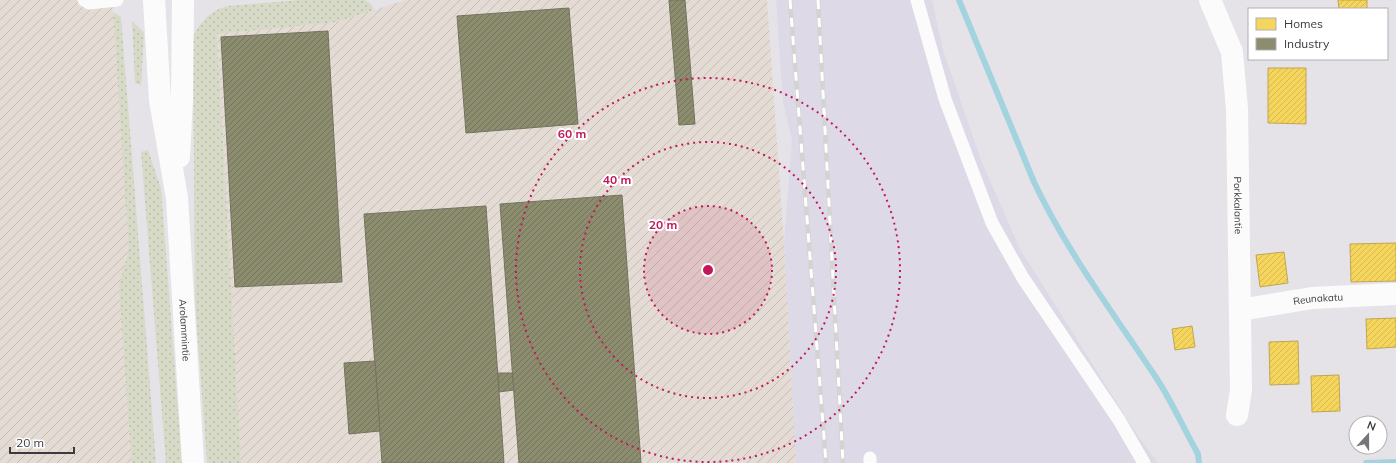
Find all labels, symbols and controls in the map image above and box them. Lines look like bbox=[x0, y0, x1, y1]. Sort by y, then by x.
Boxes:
legend bbox=[1248, 8, 1388, 60]
text: Homes bbox=[1284, 16, 1323, 31]
text: Industry bbox=[1284, 36, 1330, 51]
text: 60 m bbox=[558, 126, 586, 141]
text: 40 m bbox=[603, 172, 631, 187]
street label: Porkkalantie bbox=[1231, 176, 1245, 234]
text: 20 m bbox=[649, 217, 677, 232]
centre of rings bbox=[701, 263, 715, 277]
street label: Reunakatu bbox=[1292, 291, 1343, 308]
street label: Arolammintie bbox=[176, 299, 193, 362]
north arrow bbox=[1348, 415, 1388, 455]
text: N bbox=[1365, 418, 1378, 434]
scale bar bbox=[10, 429, 74, 455]
text: 20 m bbox=[16, 435, 44, 450]

